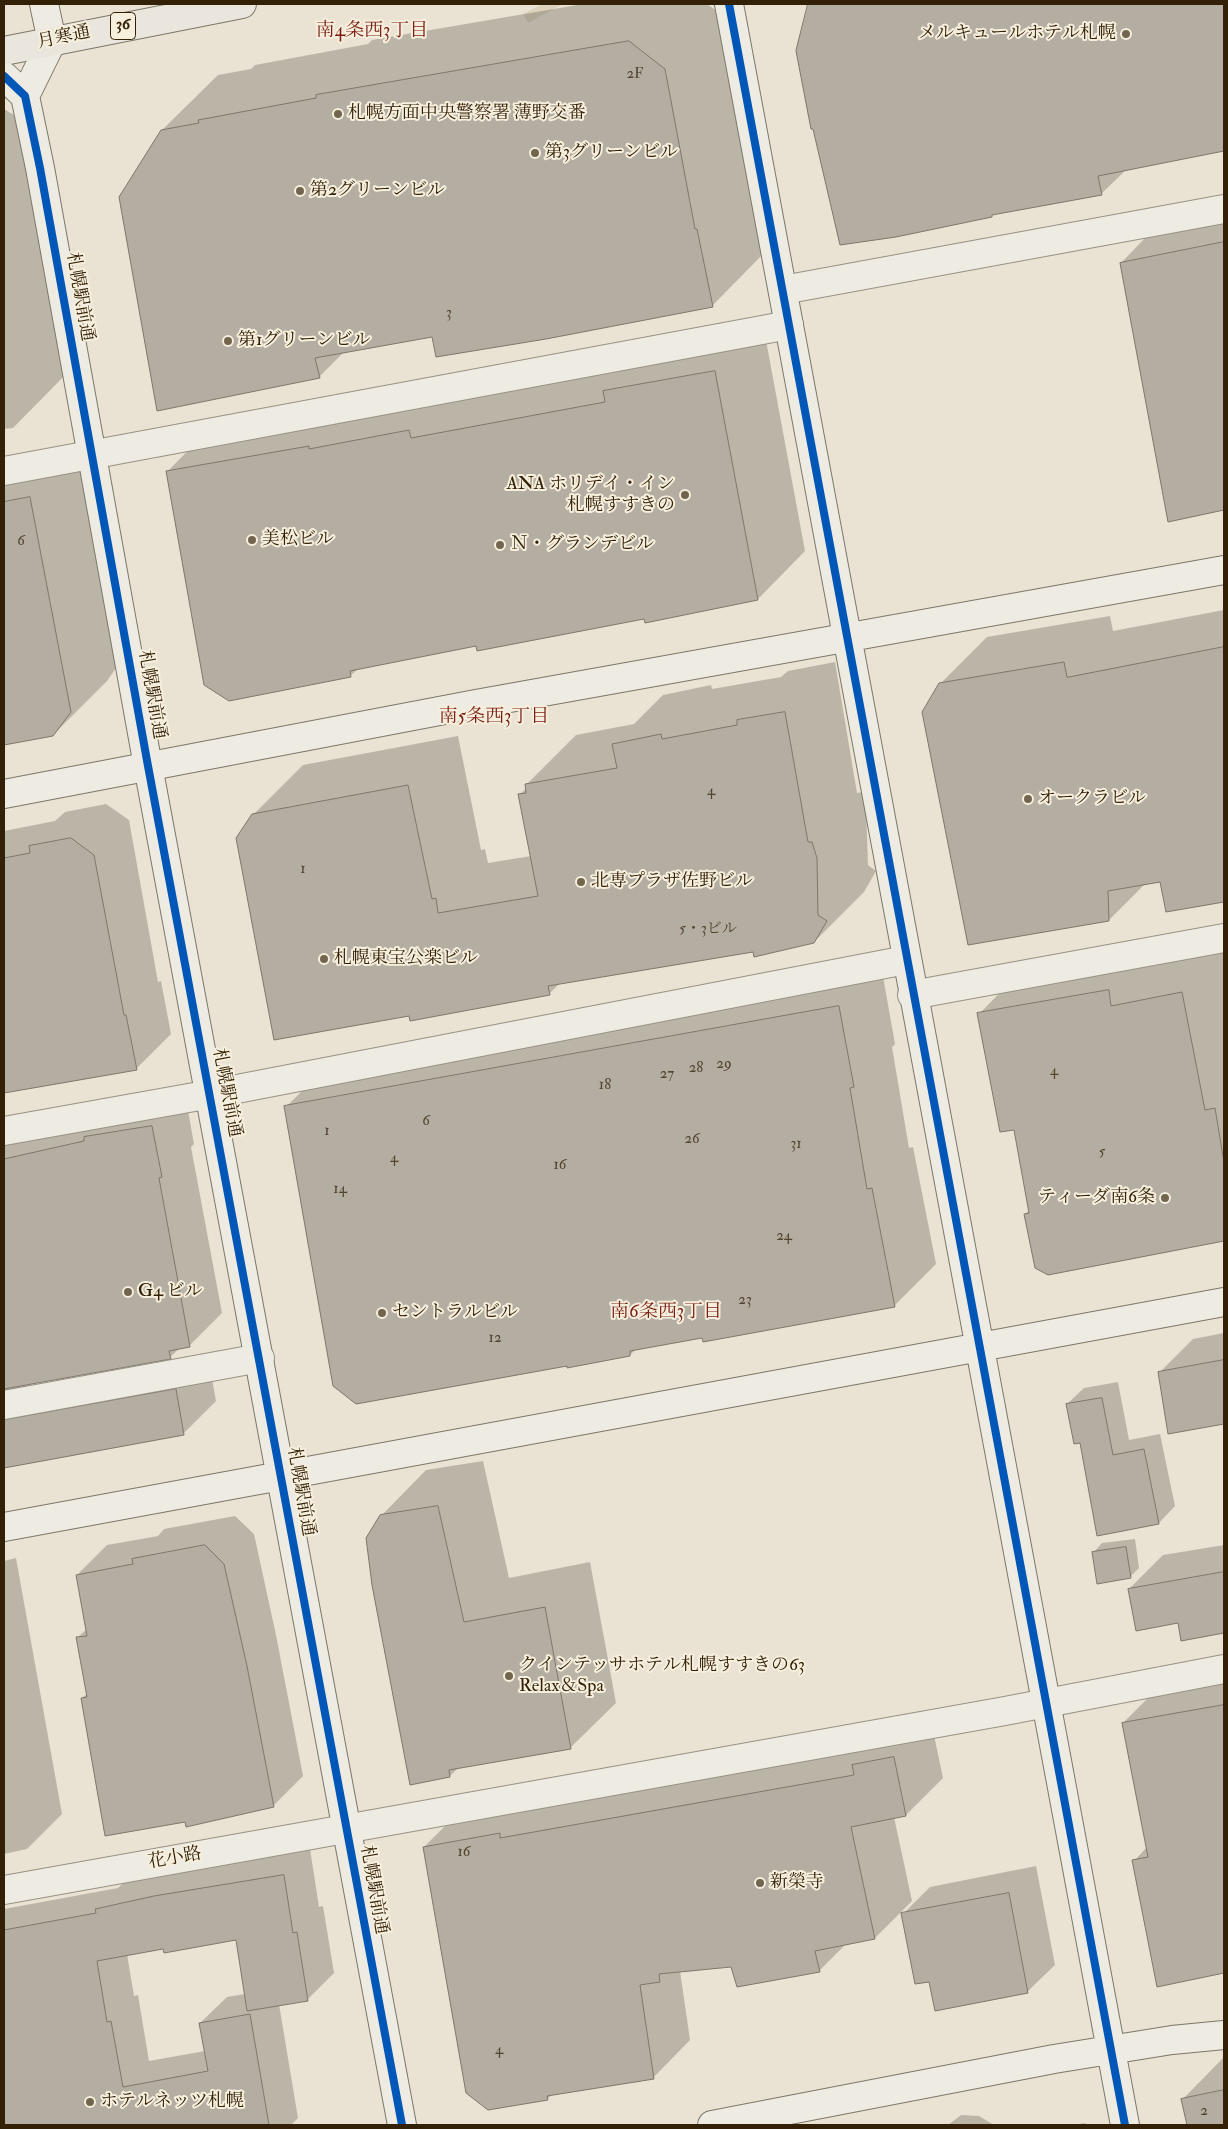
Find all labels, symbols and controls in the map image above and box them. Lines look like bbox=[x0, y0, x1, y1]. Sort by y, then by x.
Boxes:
road number: 36 bbox=[110, 12, 136, 40]
district label: 南4条西3丁目 bbox=[316, 21, 428, 43]
street label: 月寒通 bbox=[35, 22, 93, 54]
place label: メルキュールホテル札幌 bbox=[918, 23, 1116, 45]
marker: メルキュールホテル札幌 bbox=[1120, 28, 1132, 40]
house number: 2F bbox=[626, 66, 644, 84]
place label: 札幌方面中央警察署 薄野交番 bbox=[348, 103, 586, 125]
marker: 札幌方面中央警察署 薄野交番 bbox=[332, 108, 344, 120]
place label: 第3グリーンビル bbox=[545, 142, 678, 164]
marker: 第3グリーンビル bbox=[529, 147, 541, 159]
place label: 第2グリーンビル bbox=[310, 180, 445, 202]
marker: 第2グリーンビル bbox=[294, 185, 306, 197]
street label: 札幌駅前通 bbox=[61, 251, 97, 343]
house number: 3 bbox=[446, 305, 452, 323]
place label: 第1グリーンビル bbox=[238, 330, 370, 352]
marker: 第1グリーンビル bbox=[222, 335, 234, 347]
place label: ANA ホリデイ・イン 札幌すすきの bbox=[507, 474, 675, 516]
marker: ANA ホリデイ・イン 札幌すすきの bbox=[679, 489, 691, 501]
place label: 美松ビル bbox=[262, 529, 334, 551]
house number: 6 bbox=[17, 533, 25, 551]
marker: 美松ビル bbox=[246, 534, 258, 546]
place label: Ｎ・グランデビル bbox=[510, 534, 654, 556]
marker: Ｎ・グランデビル bbox=[494, 539, 506, 551]
street label: 札幌駅前通 bbox=[133, 649, 169, 741]
district label: 南5条西3丁目 bbox=[439, 707, 549, 729]
house number: 4 bbox=[707, 783, 715, 801]
place label: オークラビル bbox=[1038, 788, 1146, 810]
marker: オークラビル bbox=[1022, 793, 1034, 805]
house number: 1 bbox=[300, 861, 306, 879]
place label: 北専プラザ佐野ビル bbox=[591, 871, 753, 893]
marker: 北専プラザ佐野ビル bbox=[575, 876, 587, 888]
house number: 5・3ビル bbox=[679, 921, 737, 939]
place label: 札幌東宝公楽ビル bbox=[334, 948, 478, 970]
marker: 札幌東宝公楽ビル bbox=[318, 953, 330, 965]
street label: 札幌駅前通 bbox=[207, 1047, 245, 1139]
house number: 29 bbox=[716, 1056, 732, 1074]
house number: 28 bbox=[689, 1060, 703, 1078]
house number: 4 bbox=[1050, 1063, 1058, 1081]
house number: 27 bbox=[660, 1066, 674, 1084]
house number: 18 bbox=[599, 1077, 611, 1095]
house number: 6 bbox=[422, 1113, 430, 1131]
house number: 1 bbox=[324, 1123, 330, 1141]
house number: 26 bbox=[684, 1131, 700, 1149]
house number: 31 bbox=[790, 1136, 802, 1154]
house number: 5 bbox=[1099, 1144, 1105, 1162]
house number: 4 bbox=[390, 1150, 398, 1168]
house number: 16 bbox=[554, 1157, 566, 1175]
house number: 14 bbox=[333, 1181, 347, 1199]
place label: ティーダ南6条 bbox=[1038, 1187, 1155, 1209]
marker: ティーダ南6条 bbox=[1159, 1192, 1171, 1204]
house number: 24 bbox=[776, 1228, 792, 1246]
place label: G4 ビル bbox=[138, 1281, 203, 1303]
marker: G4 ビル bbox=[122, 1286, 134, 1298]
house number: 23 bbox=[738, 1292, 752, 1310]
place label: セントラルビル bbox=[392, 1302, 518, 1324]
district label: 南6条西3丁目 bbox=[610, 1302, 722, 1324]
marker: セントラルビル bbox=[376, 1307, 388, 1319]
house number: 12 bbox=[489, 1330, 501, 1348]
street label: 札幌駅前通 bbox=[282, 1446, 318, 1538]
place label: クインテッサホテル札幌すすきの63 Relax＆Spa bbox=[519, 1655, 805, 1698]
marker: クインテッサホテル札幌すすきの63 Relax＆Spa bbox=[503, 1670, 515, 1682]
street label: 花小路 bbox=[147, 1844, 203, 1874]
street label: 札幌駅前通 bbox=[355, 1844, 391, 1936]
house number: 16 bbox=[458, 1844, 470, 1862]
place label: 新榮寺 bbox=[770, 1872, 824, 1894]
marker: 新榮寺 bbox=[754, 1877, 766, 1889]
house number: 4 bbox=[495, 2042, 503, 2060]
place label: ホテルネッツ札幌 bbox=[100, 2091, 244, 2113]
marker: ホテルネッツ札幌 bbox=[84, 2096, 96, 2108]
house number: 2 bbox=[1200, 2103, 1208, 2121]

